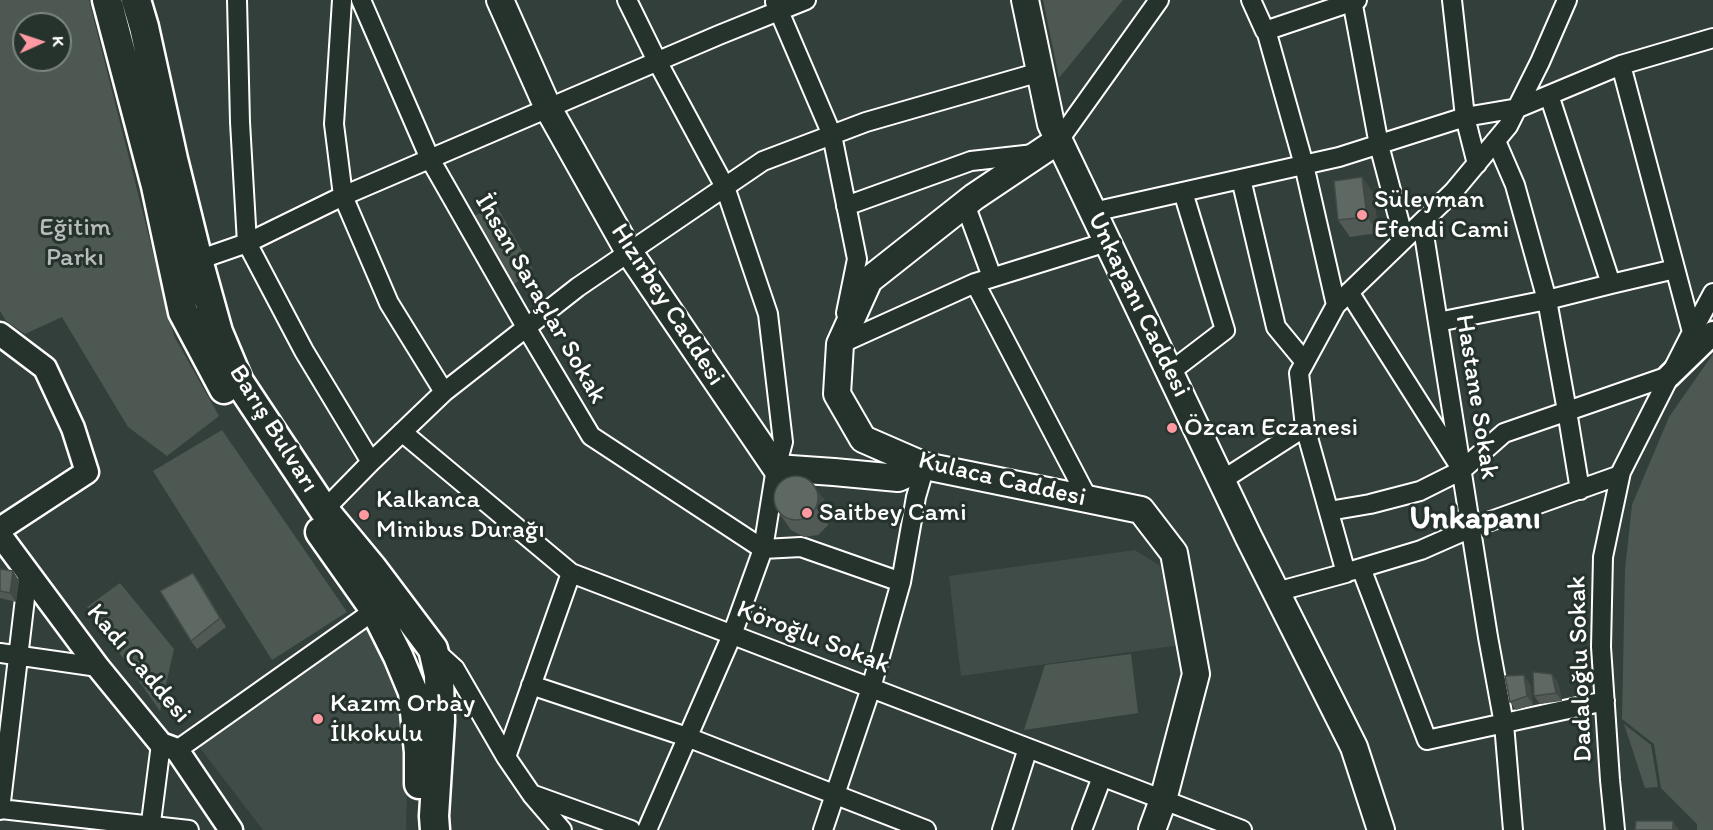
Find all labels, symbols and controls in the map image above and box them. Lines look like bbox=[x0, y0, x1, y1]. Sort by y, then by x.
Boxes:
north arrow bbox=[12, 12, 72, 72]
text: K bbox=[49, 36, 68, 47]
place label: Süleyman Efendi Cami bbox=[1374, 184, 1509, 246]
street label: İhsan Saraçlar Sokak bbox=[467, 188, 613, 410]
street label: Unkapanı Caddesi bbox=[1080, 208, 1196, 402]
marker: Süleyman Efendi Cami bbox=[1355, 208, 1369, 222]
park label: Eğitim Parkı bbox=[39, 212, 111, 274]
street label: Hızırbey Caddesi bbox=[603, 218, 731, 392]
street label: Hastane Sokak bbox=[1448, 312, 1504, 482]
street label: Barış Bulvarı bbox=[221, 359, 325, 499]
place label: Özcan Eczanesi bbox=[1184, 412, 1358, 444]
marker: Özcan Eczanesi bbox=[1165, 421, 1179, 435]
street label: Kulaca Caddesi bbox=[915, 446, 1089, 514]
place label: Kalkanca Minibus Durağı bbox=[376, 484, 545, 546]
place label: Saitbey Cami bbox=[819, 497, 967, 529]
district label: Unkapanı bbox=[1409, 501, 1541, 539]
marker: Saitbey Cami bbox=[800, 506, 814, 520]
marker: Kalkanca Minibus Durağı bbox=[357, 508, 371, 522]
street label: Dadaloğlu Sokak bbox=[1562, 575, 1600, 763]
street label: Köroğlu Sokak bbox=[732, 594, 894, 682]
street label: Kadı Caddesi bbox=[79, 598, 197, 730]
place label: Kazım Orbay İlkokulu bbox=[330, 688, 475, 750]
marker: Kazım Orbay İlkokulu bbox=[311, 712, 325, 726]

